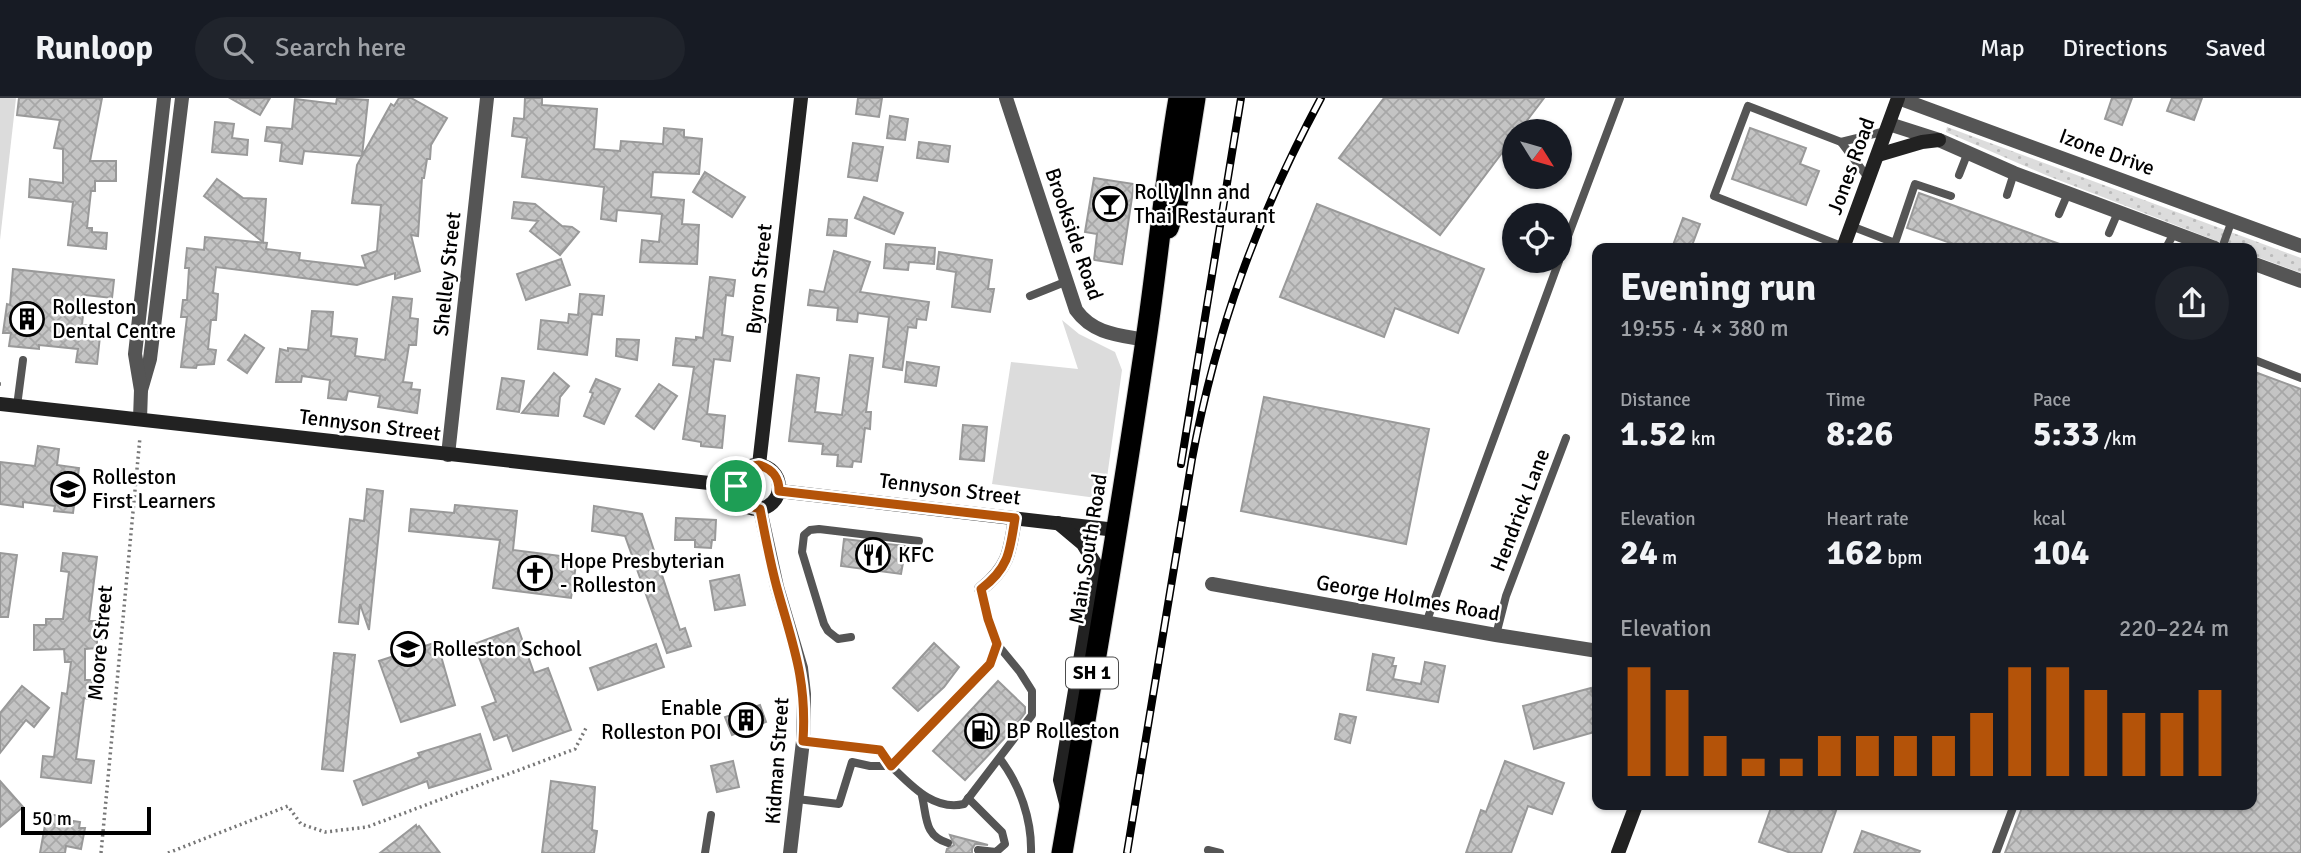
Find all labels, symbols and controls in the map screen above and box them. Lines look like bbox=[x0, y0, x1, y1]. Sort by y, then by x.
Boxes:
search box bbox=[195, 17, 685, 80]
text: Runloop bbox=[35, 28, 153, 69]
icon: search bbox=[219, 29, 257, 67]
text: Search here bbox=[275, 32, 406, 64]
text: Map bbox=[1980, 33, 2025, 63]
text: Directions bbox=[2063, 33, 2168, 63]
text: Saved bbox=[2206, 33, 2266, 63]
street label: Jones Road bbox=[1822, 114, 1880, 218]
north arrow bbox=[1502, 119, 1572, 189]
map controls bbox=[1502, 119, 1572, 273]
street label: Izone Drive bbox=[2056, 123, 2158, 181]
street label: Brookside Road bbox=[1039, 164, 1109, 304]
place label: Rolly Inn and Thai Restaurant bbox=[1134, 179, 1275, 229]
bar icon: Rolly Inn and Thai Restaurant bbox=[1091, 185, 1129, 223]
button: locate bbox=[1502, 203, 1572, 273]
street label: Shelley Street bbox=[428, 211, 466, 337]
street label: Byron Street bbox=[740, 222, 778, 336]
text: Evening run bbox=[1620, 264, 1816, 311]
button: share bbox=[2155, 266, 2229, 340]
place label: Rolleston Dental Centre bbox=[52, 294, 176, 344]
building icon: Rolleston Dental Centre bbox=[8, 300, 46, 338]
text: 19:55 · 4 × 380 m bbox=[1620, 314, 1789, 343]
text: Distance bbox=[1620, 388, 1691, 412]
text: Time bbox=[1826, 388, 1865, 412]
text: Pace bbox=[2033, 388, 2071, 412]
street label: Tennyson Street bbox=[298, 403, 442, 447]
text: 1.52 bbox=[1620, 412, 1687, 455]
text: 8:26 bbox=[1826, 412, 1893, 455]
text: 5:33 bbox=[2033, 412, 2100, 455]
text: km bbox=[1687, 427, 1716, 451]
text: /km bbox=[2100, 427, 2137, 451]
street label: Hendrick Lane bbox=[1485, 445, 1555, 575]
pin bbox=[706, 456, 766, 516]
place label: Rolleston First Learners bbox=[92, 464, 216, 514]
icon: arrive bbox=[717, 467, 755, 505]
street label: Tennyson Street bbox=[878, 467, 1022, 511]
school or university icon: Rolleston First Learners bbox=[49, 470, 87, 508]
street label: Main South Road bbox=[1063, 472, 1113, 626]
text: Elevation bbox=[1620, 507, 1696, 531]
text: Heart rate bbox=[1826, 507, 1909, 531]
text: kcal bbox=[2033, 507, 2066, 531]
text: 24 bbox=[1620, 531, 1658, 574]
text: 162 bbox=[1826, 531, 1883, 574]
text: 104 bbox=[2033, 531, 2089, 574]
restaurant icon: KFC bbox=[854, 536, 892, 574]
place label: KFC bbox=[898, 542, 934, 568]
text: m bbox=[1658, 546, 1677, 570]
text: bpm bbox=[1883, 546, 1922, 570]
place label: Hope Presbyterian - Rolleston bbox=[560, 548, 725, 598]
church icon: Hope Presbyterian - Rolleston bbox=[516, 554, 554, 592]
street label: George Holmes Road bbox=[1314, 569, 1502, 627]
street label: Moore Street bbox=[82, 584, 118, 702]
text: Elevation bbox=[1620, 614, 1712, 643]
text: 220–224 m bbox=[2119, 614, 2229, 643]
school or university icon: Rolleston School bbox=[389, 630, 427, 668]
place label: Rolleston School bbox=[432, 636, 582, 662]
road number: SH 1 bbox=[1066, 658, 1118, 688]
place label: Enable Rolleston POI bbox=[601, 695, 722, 745]
street label: Kidman Street bbox=[760, 696, 794, 826]
building icon: Enable Rolleston POI bbox=[727, 701, 765, 739]
fuel station icon: BP Rolleston bbox=[963, 712, 1001, 750]
place label: BP Rolleston bbox=[1006, 718, 1120, 744]
scale bar bbox=[21, 804, 150, 836]
text: 50 m bbox=[32, 807, 72, 831]

